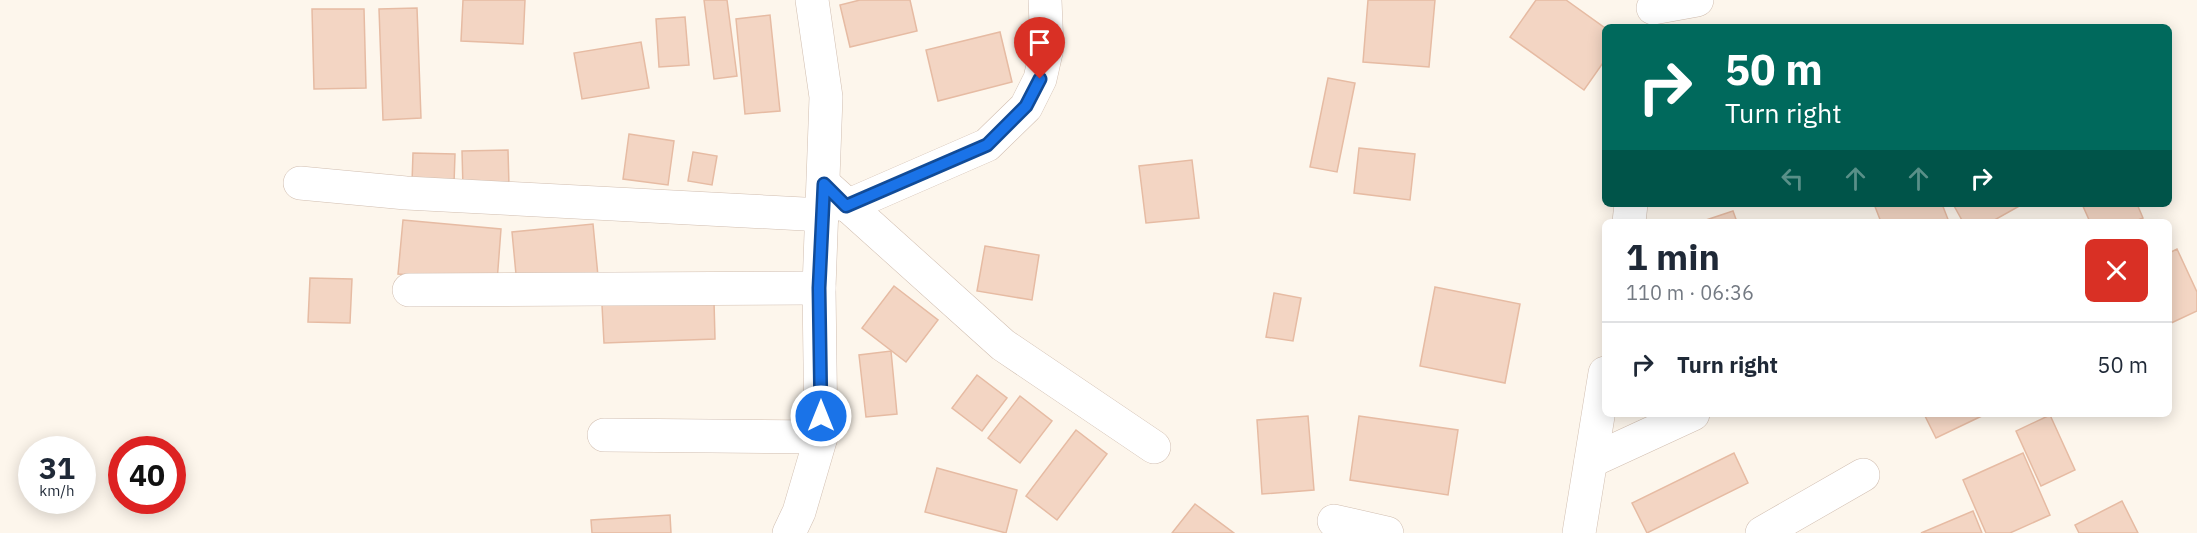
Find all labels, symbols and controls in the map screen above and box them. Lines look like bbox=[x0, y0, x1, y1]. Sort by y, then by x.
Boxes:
pin bbox=[1014, 17, 1065, 79]
icon: arrive bbox=[1023, 26, 1056, 59]
text: 50 m bbox=[1725, 42, 1823, 97]
icon: right bbox=[1626, 48, 1704, 126]
text: Turn right bbox=[1725, 95, 1842, 130]
icon: left bbox=[1776, 162, 1809, 195]
icon: ahead bbox=[1839, 162, 1872, 195]
icon: ahead bbox=[1902, 162, 1935, 195]
icon: right bbox=[1965, 162, 1998, 195]
text: 1 min bbox=[1626, 233, 1720, 280]
button: close bbox=[2085, 239, 2148, 302]
text: 110 m · 06:36 bbox=[1626, 279, 1754, 306]
icon: right bbox=[1626, 348, 1659, 381]
text: Turn right bbox=[1677, 350, 1778, 379]
text: 50 m bbox=[2097, 350, 2148, 379]
position arrow bbox=[789, 384, 853, 448]
speed limit sign: 40 bbox=[108, 436, 186, 514]
text: 31 bbox=[39, 448, 75, 487]
text: km/h bbox=[39, 481, 75, 500]

